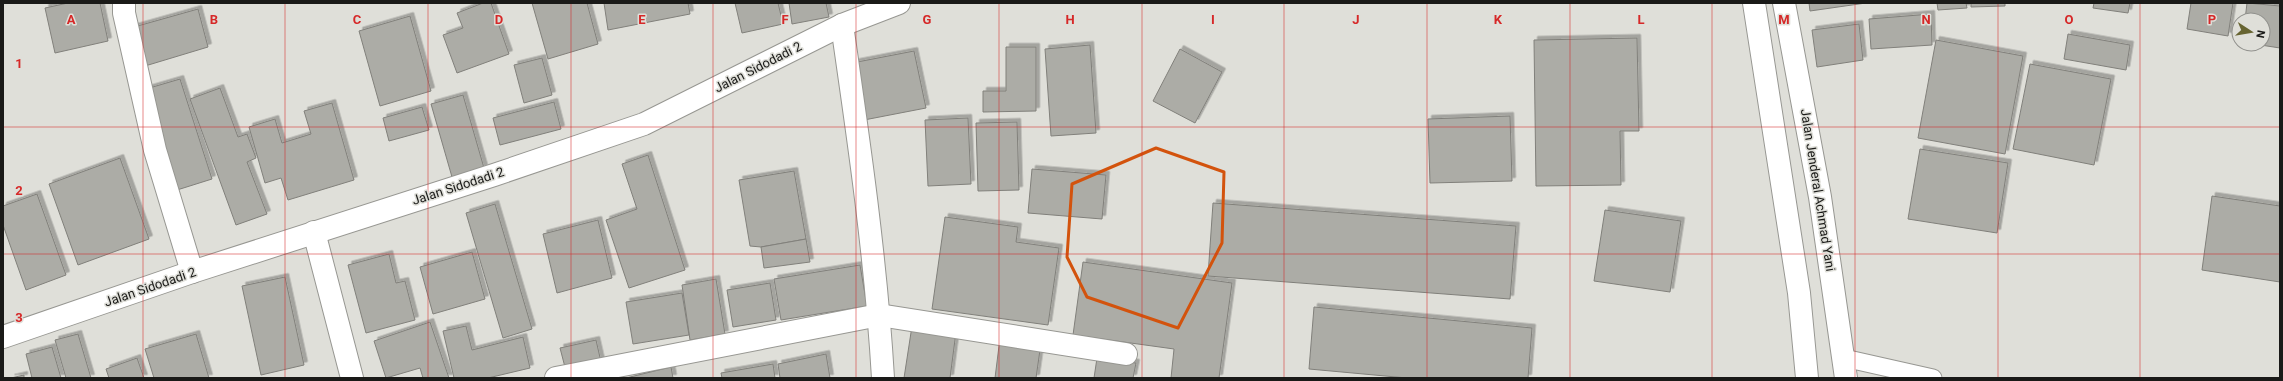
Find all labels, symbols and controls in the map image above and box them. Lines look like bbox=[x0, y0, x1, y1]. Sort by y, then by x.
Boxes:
text: A bbox=[67, 12, 76, 27]
text: B bbox=[210, 12, 218, 27]
text: C bbox=[353, 12, 362, 27]
text: D bbox=[495, 12, 503, 27]
text: E bbox=[638, 12, 646, 27]
text: F bbox=[781, 12, 789, 27]
text: G bbox=[923, 12, 932, 27]
text: H bbox=[1065, 12, 1075, 27]
text: I bbox=[1211, 12, 1215, 27]
text: J bbox=[1352, 12, 1360, 27]
text: K bbox=[1494, 12, 1503, 27]
text: L bbox=[1637, 12, 1645, 27]
text: M bbox=[1778, 12, 1790, 27]
text: N bbox=[1921, 12, 1931, 27]
text: O bbox=[2065, 12, 2074, 27]
text: P bbox=[2208, 12, 2216, 27]
north arrow bbox=[2231, 12, 2271, 52]
text: N bbox=[2253, 29, 2267, 39]
street label: Jalan Sidodadi 2 bbox=[712, 39, 804, 95]
text: 1 bbox=[15, 56, 23, 71]
street label: Jalan Jenderal Achmad Yani bbox=[1798, 108, 1838, 272]
street label: Jalan Sidodadi 2 bbox=[410, 164, 506, 208]
text: 2 bbox=[15, 183, 23, 198]
street label: Jalan Sidodadi 2 bbox=[102, 264, 198, 310]
text: 3 bbox=[15, 310, 23, 325]

